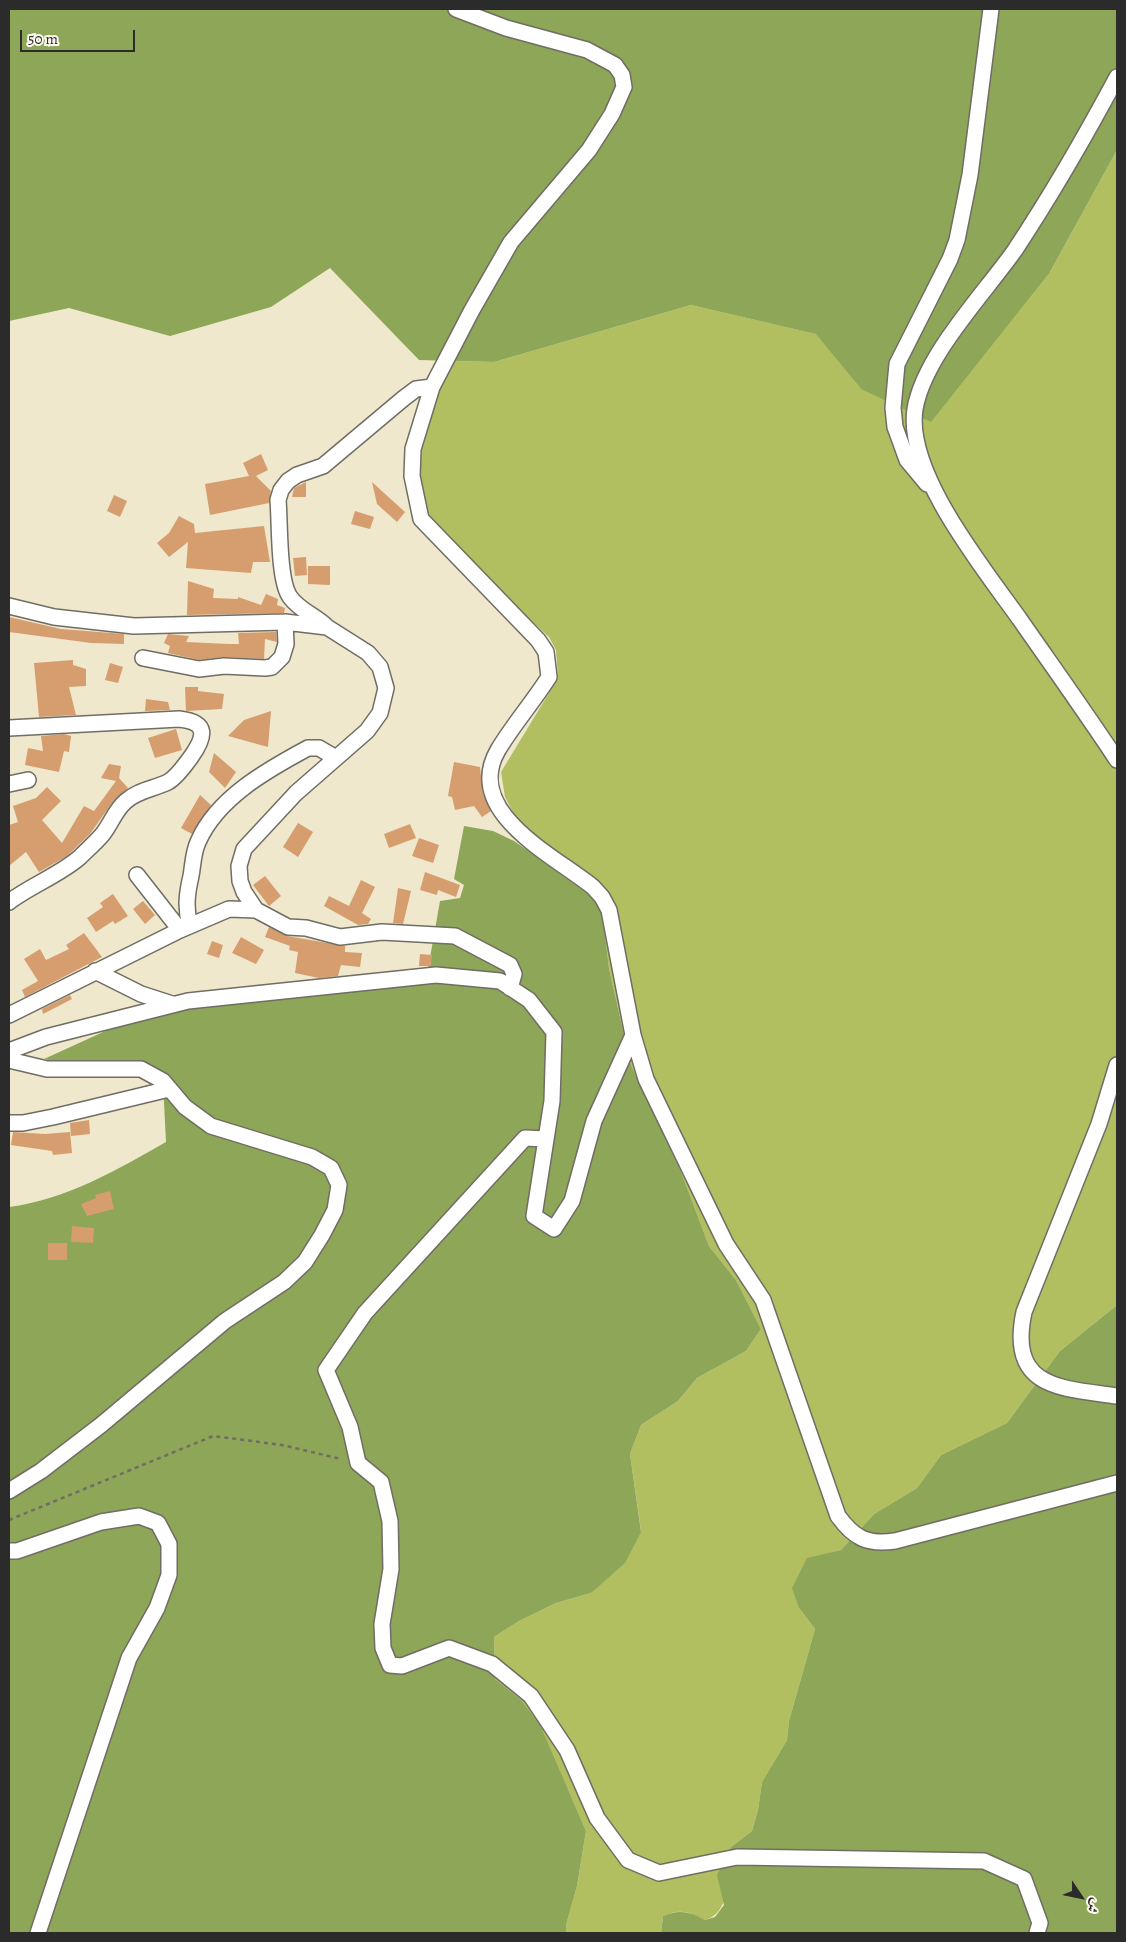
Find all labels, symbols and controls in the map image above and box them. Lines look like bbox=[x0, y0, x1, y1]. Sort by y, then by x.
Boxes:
scale bar bbox=[22, 20, 138, 52]
text: 50 m bbox=[28, 29, 58, 49]
north arrow bbox=[1056, 1872, 1106, 1922]
text: ش bbox=[1082, 1895, 1106, 1917]

